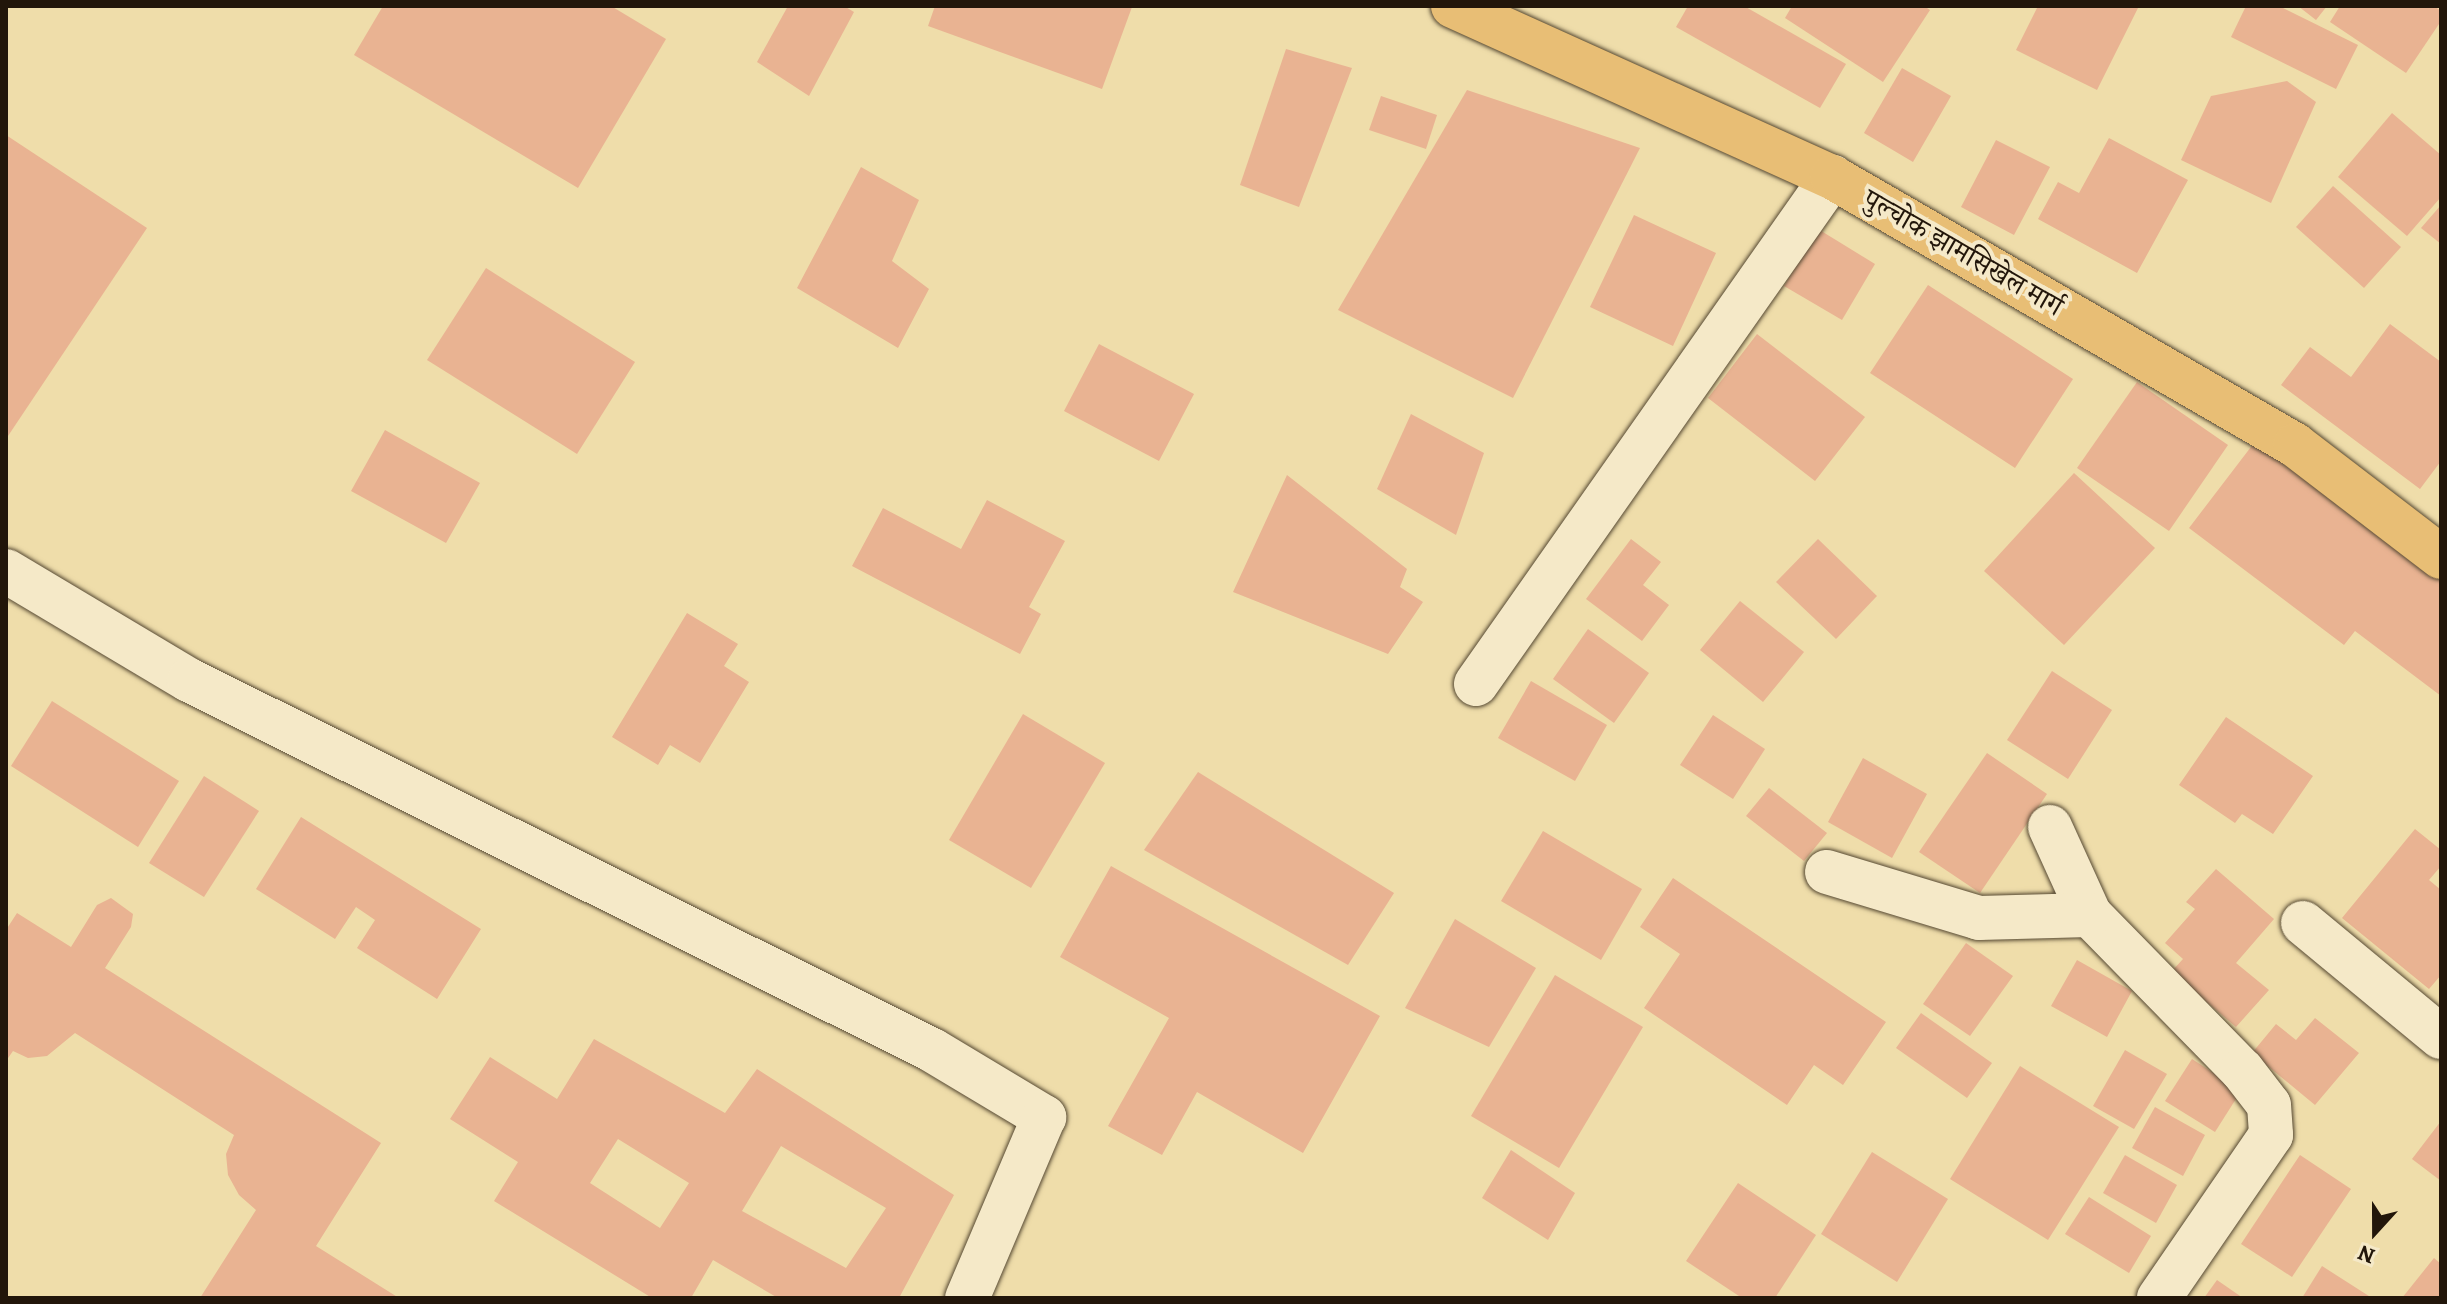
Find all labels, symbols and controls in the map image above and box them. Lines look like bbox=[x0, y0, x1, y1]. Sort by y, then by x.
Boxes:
street label: पुल्चोक झामसिखेल मार्ग bbox=[1857, 182, 2069, 324]
north arrow bbox=[2335, 1192, 2415, 1272]
text: N bbox=[2354, 1238, 2379, 1271]

